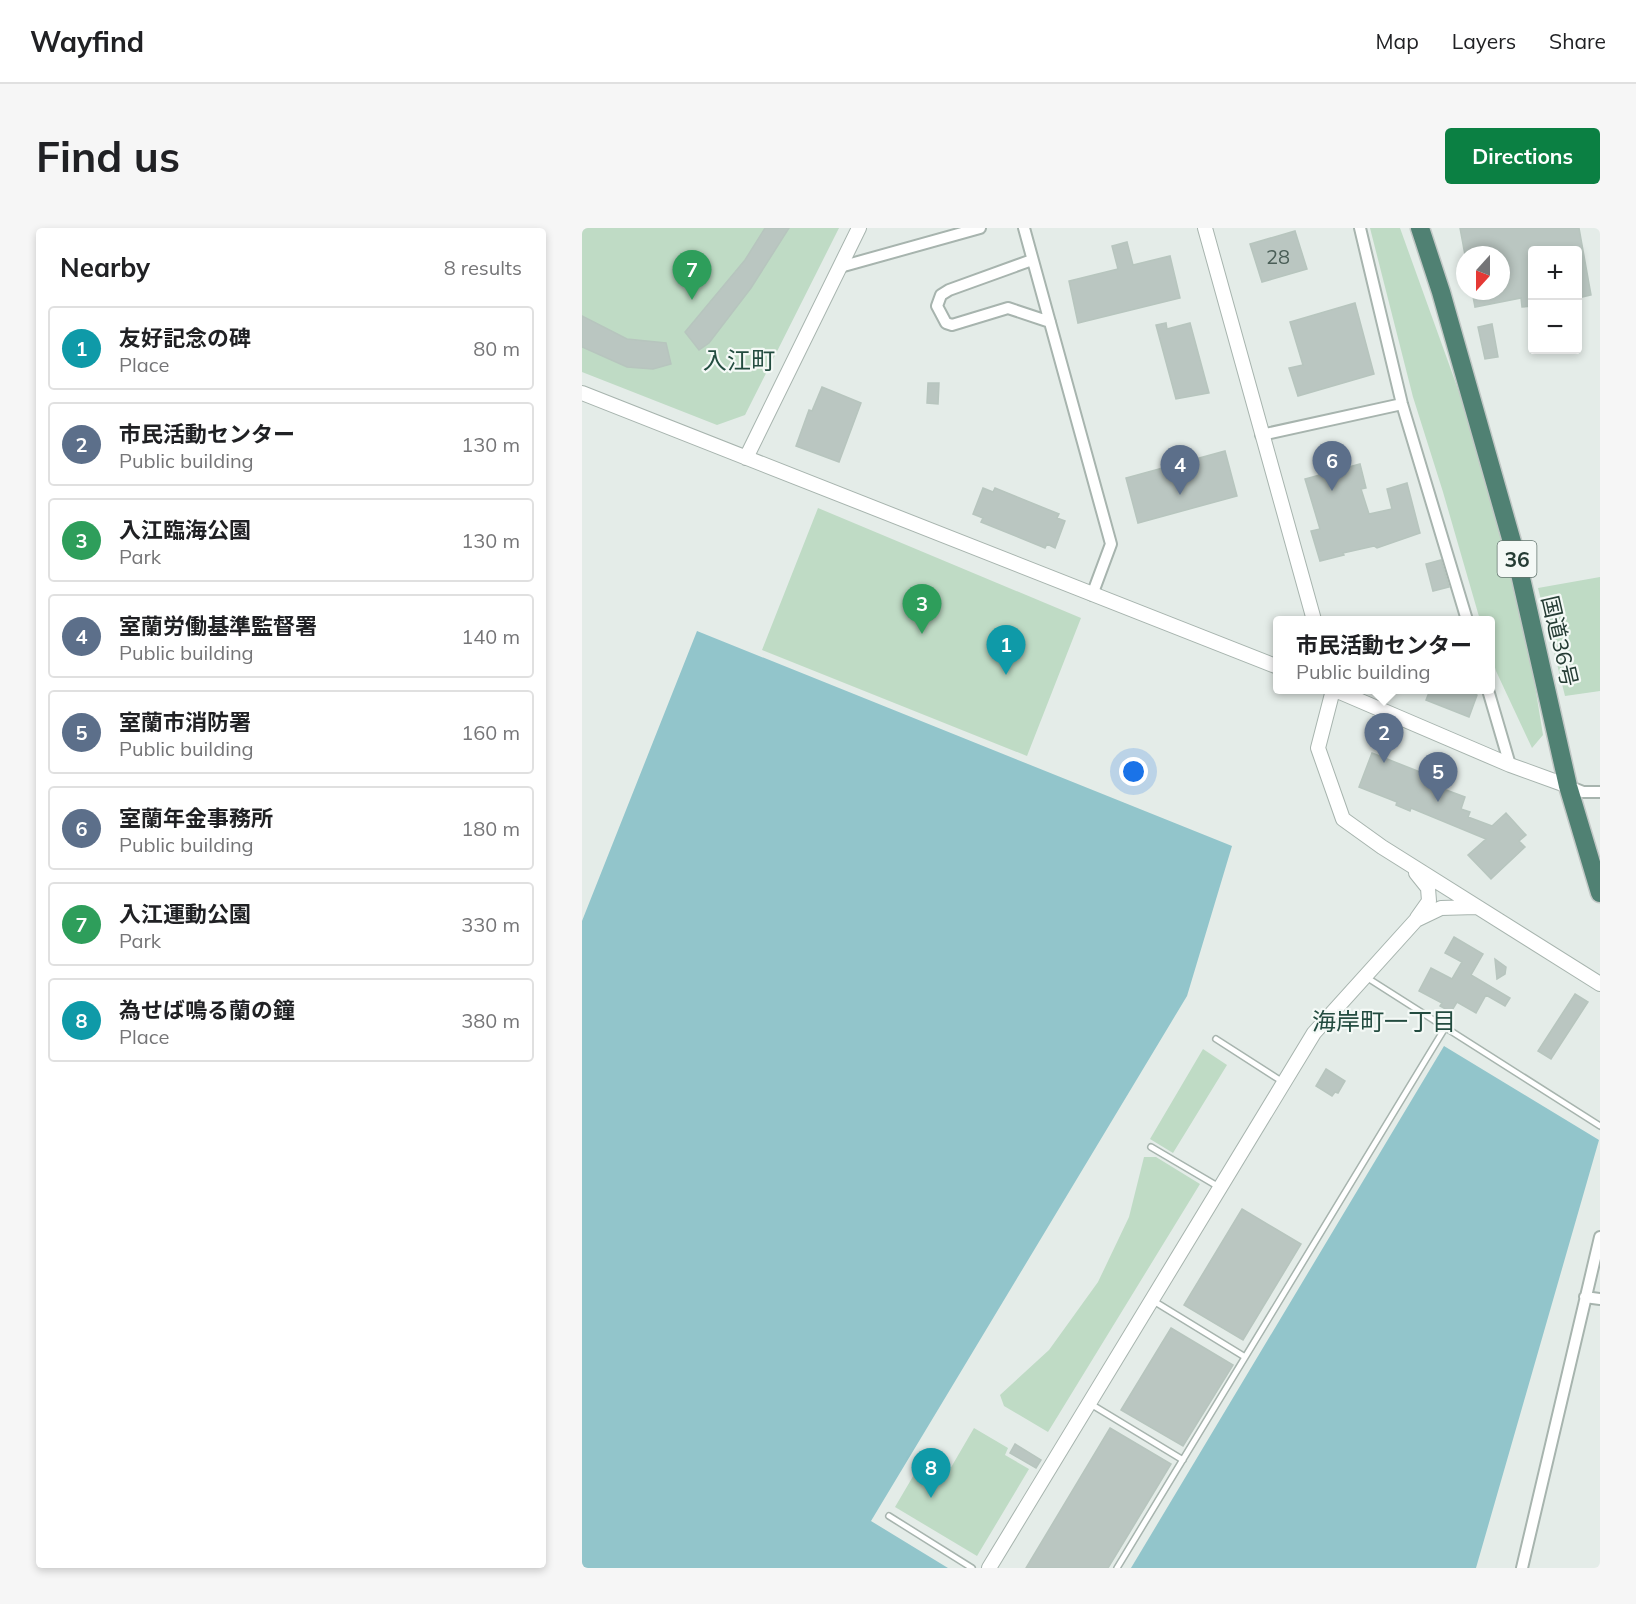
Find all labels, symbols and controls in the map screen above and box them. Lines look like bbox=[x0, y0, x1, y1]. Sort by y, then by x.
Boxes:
text: Wayfind bbox=[30, 24, 144, 59]
text: Map bbox=[1376, 28, 1419, 54]
text: Layers bbox=[1452, 28, 1516, 54]
text: Share bbox=[1549, 28, 1606, 54]
button: Directions bbox=[1445, 128, 1600, 184]
text: Find us bbox=[36, 130, 180, 183]
house number: 28 bbox=[1266, 244, 1290, 269]
north arrow bbox=[1456, 246, 1510, 300]
map controls bbox=[1528, 246, 1582, 354]
button: + bbox=[1528, 246, 1582, 300]
pin: 7 bbox=[672, 250, 712, 300]
text: Nearby bbox=[60, 251, 150, 284]
text: 8 results bbox=[444, 255, 522, 280]
button: − bbox=[1528, 300, 1582, 354]
text: 友好記念の碑 bbox=[119, 324, 251, 352]
text: 1 bbox=[76, 336, 88, 361]
text: 80 m bbox=[473, 336, 520, 361]
district label: 入江町 bbox=[703, 345, 775, 375]
text: Place bbox=[119, 352, 169, 377]
text: 市民活動センター bbox=[119, 420, 295, 448]
text: 2 bbox=[76, 432, 88, 457]
text: 130 m bbox=[461, 432, 520, 457]
pin: 6 bbox=[1312, 442, 1352, 491]
pin: 4 bbox=[1160, 446, 1200, 495]
text: Public building bbox=[119, 448, 254, 473]
text: 入江臨海公園 bbox=[119, 516, 251, 544]
text: 3 bbox=[76, 528, 88, 553]
text: 130 m bbox=[461, 528, 520, 553]
road number: 36 bbox=[1498, 541, 1536, 577]
text: Park bbox=[119, 544, 161, 569]
pin: 3 bbox=[902, 584, 942, 634]
street label: 国道36号 bbox=[1536, 593, 1584, 689]
text: 室蘭労働基準監督署 bbox=[119, 612, 317, 640]
popup bbox=[1273, 616, 1495, 694]
text: 4 bbox=[76, 624, 88, 649]
text: 140 m bbox=[461, 624, 520, 649]
pin: 1 bbox=[986, 626, 1026, 675]
text: 市民活動センター bbox=[1296, 631, 1472, 659]
text: Public building bbox=[119, 640, 254, 665]
text: Public building bbox=[1296, 659, 1431, 684]
text: 室蘭市消防署 bbox=[119, 708, 251, 736]
pin: 2 bbox=[1364, 714, 1404, 763]
text: 5 bbox=[76, 720, 88, 745]
text: 160 m bbox=[461, 720, 520, 745]
text: Public building bbox=[119, 736, 254, 761]
pin: 5 bbox=[1418, 752, 1458, 802]
your location bbox=[1119, 757, 1148, 786]
text: 室蘭年金事務所 bbox=[119, 804, 273, 832]
text: 6 bbox=[76, 816, 88, 841]
text: 180 m bbox=[461, 816, 520, 841]
text: Public building bbox=[119, 832, 254, 857]
text: 入江運動公園 bbox=[119, 900, 251, 928]
text: 7 bbox=[76, 912, 88, 937]
text: 330 m bbox=[461, 912, 520, 937]
text: Park bbox=[119, 928, 161, 953]
text: 為せば鳴る蘭の鐘 bbox=[119, 996, 295, 1024]
district label: 海岸町一丁目 bbox=[1312, 1006, 1456, 1036]
text: 8 bbox=[76, 1008, 88, 1033]
text: 380 m bbox=[461, 1008, 520, 1033]
text: Place bbox=[119, 1024, 169, 1049]
pin: 8 bbox=[912, 1448, 950, 1498]

